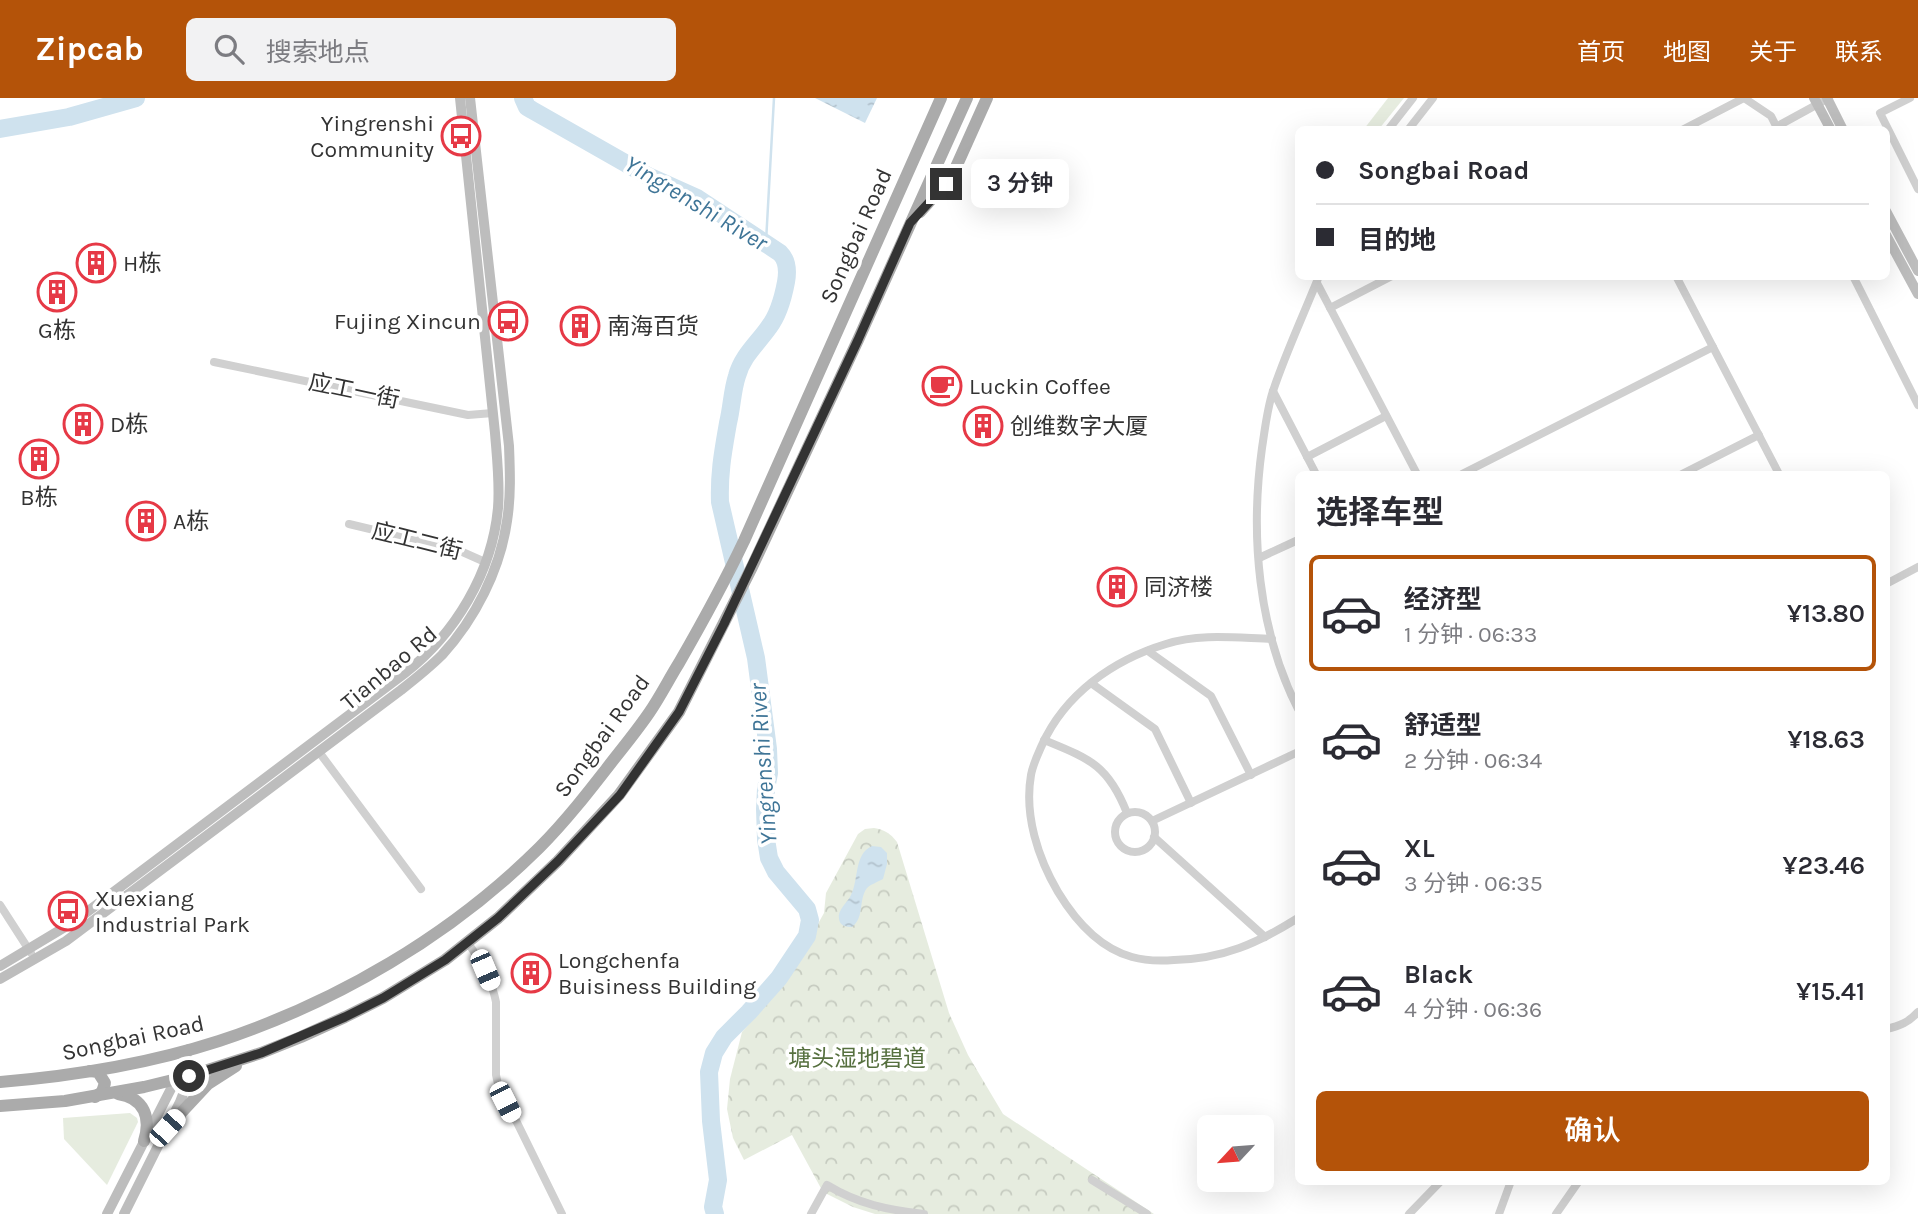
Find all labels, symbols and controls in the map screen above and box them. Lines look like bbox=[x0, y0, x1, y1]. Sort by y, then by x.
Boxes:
search box bbox=[186, 18, 676, 81]
text: Zipcab bbox=[35, 30, 144, 68]
icon: search bbox=[210, 30, 248, 68]
text: 搜索地点 bbox=[266, 37, 370, 68]
text: 首页 bbox=[1577, 38, 1625, 66]
text: 地图 bbox=[1663, 38, 1711, 66]
text: 关于 bbox=[1749, 38, 1797, 66]
text: 联系 bbox=[1835, 38, 1883, 66]
place label: Yingrenshi Community bbox=[310, 110, 434, 163]
bus stop icon: Yingrenshi Community bbox=[440, 115, 482, 157]
water label: Yingrenshi River bbox=[619, 149, 773, 257]
text: Songbai Road bbox=[1358, 155, 1530, 186]
callout: 3 分钟 bbox=[970, 160, 1068, 208]
street label: Songbai Road bbox=[814, 164, 898, 308]
route end bbox=[930, 168, 962, 200]
text: 3 分钟 bbox=[987, 170, 1053, 197]
text: 目的地 bbox=[1358, 225, 1436, 256]
building icon: H栋 bbox=[75, 242, 117, 284]
place label: H栋 bbox=[123, 250, 161, 277]
building icon: G栋 bbox=[36, 271, 78, 313]
bus stop icon: Fujing Xincun bbox=[487, 300, 529, 342]
building icon: 南海百货 bbox=[559, 305, 601, 347]
place label: Fujing Xincun bbox=[334, 308, 481, 335]
place label: 南海百货 bbox=[607, 313, 699, 340]
place label: G栋 bbox=[38, 317, 76, 344]
cafe icon: Luckin Coffee bbox=[921, 365, 963, 407]
street label: 应工一街 bbox=[306, 368, 402, 414]
place label: Luckin Coffee bbox=[969, 373, 1111, 400]
building icon: D栋 bbox=[62, 403, 104, 445]
building icon: 创维数字大厦 bbox=[962, 405, 1004, 447]
place label: D栋 bbox=[110, 411, 148, 438]
place label: 创维数字大厦 bbox=[1010, 413, 1148, 440]
building icon: B栋 bbox=[18, 438, 60, 480]
place label: B栋 bbox=[20, 484, 58, 511]
text: 选择车型 bbox=[1316, 494, 1444, 531]
building icon: A栋 bbox=[125, 500, 167, 542]
place label: A栋 bbox=[173, 508, 209, 535]
street label: 应工二街 bbox=[369, 517, 465, 565]
building icon: 同济楼 bbox=[1096, 566, 1138, 608]
place label: 同济楼 bbox=[1144, 574, 1213, 601]
icon: car bbox=[1320, 582, 1383, 645]
text: 经济型 bbox=[1404, 584, 1482, 615]
text: ¥13.80 bbox=[1787, 598, 1865, 629]
street label: Tianbao Rd bbox=[336, 620, 442, 716]
text: 1 分钟 · 06:33 bbox=[1404, 621, 1537, 648]
street label: Songbai Road bbox=[548, 669, 656, 803]
water label: Yingrenshi River bbox=[743, 682, 783, 846]
icon: car bbox=[1320, 708, 1383, 771]
text: 舒适型 bbox=[1404, 710, 1482, 741]
text: ¥18.63 bbox=[1788, 724, 1865, 755]
text: 2 分钟 · 06:34 bbox=[1404, 747, 1542, 774]
text: XL bbox=[1404, 833, 1435, 864]
icon: car bbox=[1320, 834, 1383, 897]
text: ¥23.46 bbox=[1782, 850, 1865, 881]
text: 3 分钟 · 06:35 bbox=[1404, 870, 1543, 897]
place label: Xuexiang Industrial Park bbox=[95, 885, 250, 938]
bus stop icon: Xuexiang Industrial Park bbox=[47, 890, 89, 932]
car bbox=[468, 947, 503, 993]
place label: Longchenfa Buisiness Building bbox=[558, 947, 756, 1000]
building icon: Longchenfa Buisiness Building bbox=[510, 952, 552, 994]
text: Black bbox=[1404, 959, 1473, 990]
icon: car bbox=[1320, 960, 1383, 1023]
text: ¥15.41 bbox=[1796, 976, 1865, 1007]
text: 4 分钟 · 06:36 bbox=[1404, 996, 1542, 1023]
street label: Songbai Road bbox=[59, 1010, 207, 1066]
park label: 塘头湿地碧道 bbox=[788, 1045, 926, 1072]
route start bbox=[173, 1060, 205, 1092]
car bbox=[487, 1079, 524, 1125]
button: 确认 bbox=[1316, 1091, 1869, 1171]
car bbox=[146, 1105, 189, 1151]
north arrow bbox=[1197, 1115, 1274, 1192]
map controls bbox=[1197, 1115, 1274, 1192]

